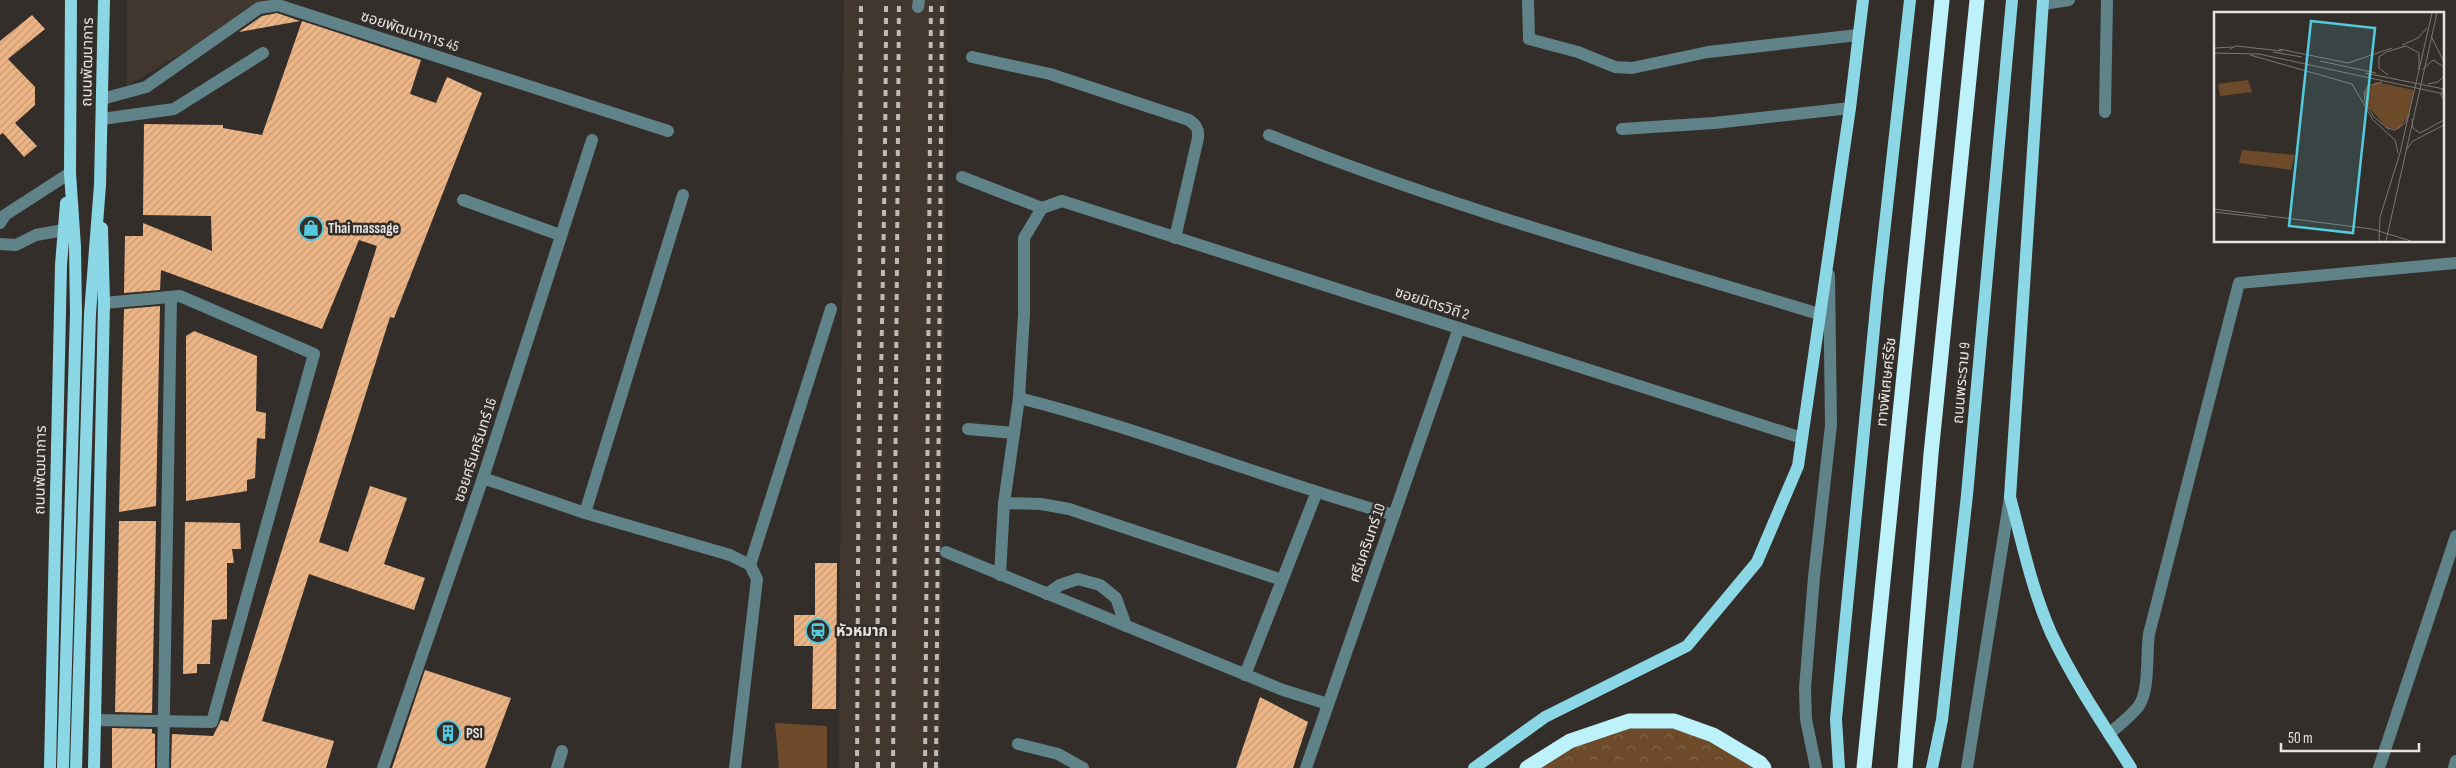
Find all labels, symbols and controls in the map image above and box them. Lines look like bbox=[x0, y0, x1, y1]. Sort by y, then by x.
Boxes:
street label: ซอยพัฒนาการ 45 bbox=[358, 7, 461, 56]
inset map bbox=[2214, 12, 2444, 242]
street label: ถนนพัฒนาการ bbox=[77, 17, 98, 107]
shop icon: Thai massage bbox=[298, 215, 324, 241]
place label: Thai massage bbox=[328, 219, 399, 238]
street label: ซอยมิตรวิถี 2 bbox=[1392, 283, 1471, 324]
street label: ทางพิเศษศรีรัช bbox=[1872, 337, 1901, 427]
street label: ถนนพระราม 9 bbox=[1948, 341, 1975, 425]
street label: ซอยศรีนครินทร์ 16 bbox=[450, 396, 501, 505]
street label: ถนนพัฒนาการ bbox=[30, 425, 51, 515]
street label: ศรีนครินทร์ 10 bbox=[1345, 501, 1390, 585]
station icon: หัวหมาก bbox=[805, 618, 831, 644]
place label: หัวหมาก bbox=[836, 622, 888, 641]
building icon: PSI bbox=[435, 720, 461, 746]
scale bar bbox=[2281, 720, 2418, 752]
place label: PSI bbox=[466, 724, 483, 743]
text: 50 m bbox=[2288, 729, 2313, 748]

